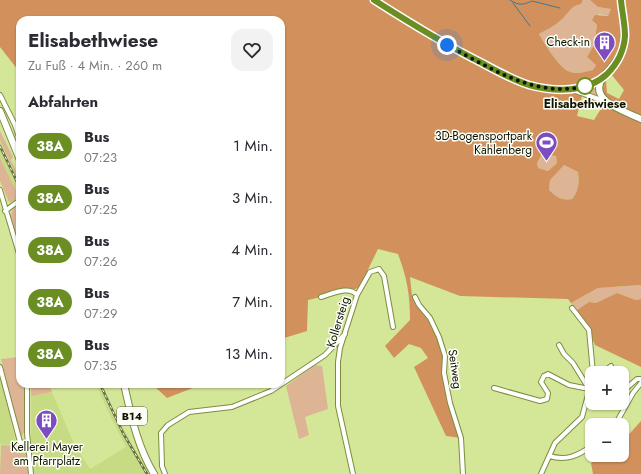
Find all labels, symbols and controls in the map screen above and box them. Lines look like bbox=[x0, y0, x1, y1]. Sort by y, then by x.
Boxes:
text: Elisabethwiese bbox=[28, 27, 158, 54]
button: heart bbox=[231, 29, 273, 71]
building icon: Check-in bbox=[592, 29, 618, 62]
place label: Check-in bbox=[546, 33, 590, 51]
your location bbox=[437, 35, 457, 55]
text: Zu Fuß · 4 Min. · 260 m bbox=[28, 56, 162, 75]
marker: Elisabethwiese bbox=[576, 77, 594, 95]
text: Abfahrten bbox=[28, 91, 98, 113]
place label: Elisabethwiese bbox=[544, 95, 626, 113]
text: Bus bbox=[84, 126, 109, 148]
place label: 3D-Bogensportpark Kahlenberg bbox=[435, 127, 533, 159]
sports icon: 3D-Bogensportpark Kahlenberg bbox=[534, 130, 560, 163]
text: 1 Min. bbox=[233, 135, 273, 157]
text: 38A bbox=[36, 136, 64, 156]
text: 07:23 bbox=[84, 148, 117, 167]
text: Bus bbox=[84, 178, 109, 200]
text: 3 Min. bbox=[232, 187, 273, 209]
text: 38A bbox=[36, 188, 64, 208]
text: 07:25 bbox=[84, 200, 117, 219]
text: Bus bbox=[84, 230, 109, 252]
text: 4 Min. bbox=[231, 239, 273, 261]
text: 38A bbox=[36, 240, 64, 260]
text: 07:26 bbox=[84, 252, 117, 271]
text: Bus bbox=[84, 282, 109, 304]
text: 7 Min. bbox=[232, 291, 273, 313]
text: 38A bbox=[36, 292, 64, 312]
street label: Kollersteig bbox=[322, 294, 354, 350]
text: 07:29 bbox=[84, 304, 117, 323]
text: Bus bbox=[84, 334, 109, 356]
text: 13 Min. bbox=[225, 343, 273, 365]
text: 38A bbox=[36, 344, 64, 364]
street label: Seitweg bbox=[443, 348, 467, 390]
text: 07:35 bbox=[84, 356, 117, 375]
map controls bbox=[585, 366, 629, 462]
button: + bbox=[585, 366, 629, 410]
building icon: Kellerei Mayer am Pfarrplatz bbox=[34, 407, 60, 440]
road number: B14 bbox=[117, 407, 147, 425]
button: − bbox=[585, 418, 629, 462]
place label: Kellerei Mayer am Pfarrplatz bbox=[11, 438, 84, 470]

